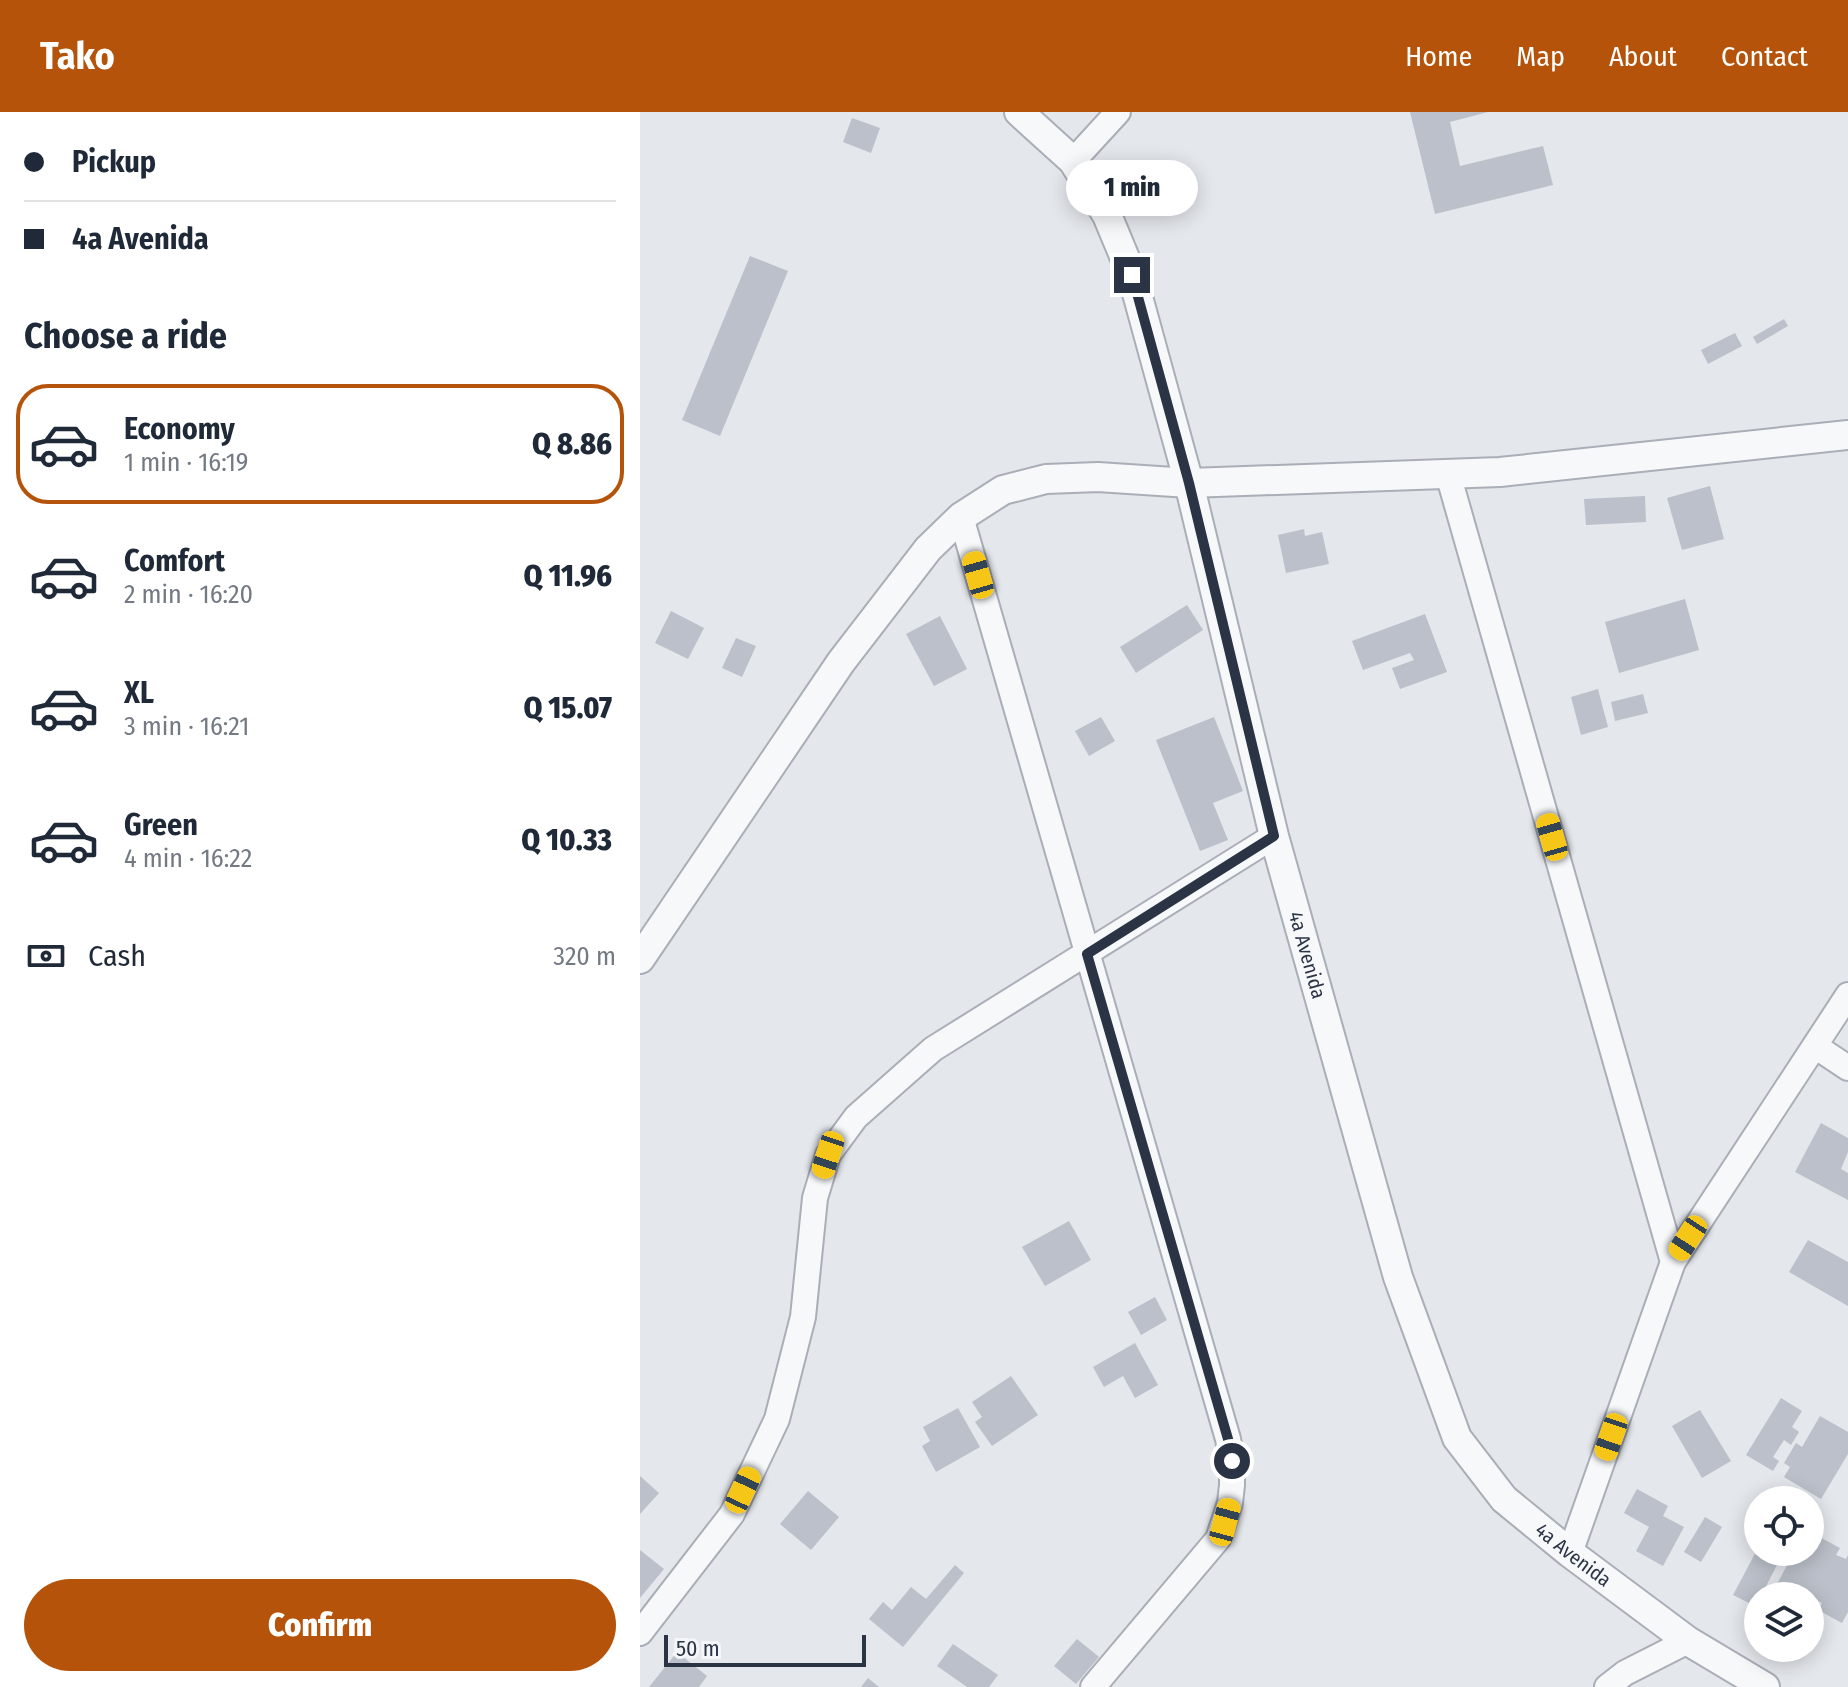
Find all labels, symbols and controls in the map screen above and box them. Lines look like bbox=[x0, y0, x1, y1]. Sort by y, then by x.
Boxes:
text: Tako bbox=[40, 33, 115, 79]
text: Home bbox=[1405, 40, 1472, 73]
text: Map bbox=[1516, 40, 1565, 73]
text: About bbox=[1609, 40, 1677, 73]
text: Contact bbox=[1721, 40, 1808, 73]
text: Pickup bbox=[72, 144, 156, 180]
callout: 1 min bbox=[1066, 159, 1198, 215]
text: 1 min bbox=[1104, 172, 1160, 203]
text: 4a Avenida bbox=[72, 221, 209, 257]
route end bbox=[1114, 257, 1150, 293]
text: Choose a ride bbox=[24, 314, 227, 358]
icon: car bbox=[28, 408, 100, 480]
text: Economy bbox=[124, 411, 235, 447]
text: Q 8.86 bbox=[532, 426, 612, 462]
text: 1 min · 16:19 bbox=[124, 447, 249, 478]
icon: car bbox=[28, 540, 100, 612]
text: Comfort bbox=[124, 543, 225, 579]
car bbox=[960, 549, 996, 601]
text: Q 11.96 bbox=[524, 558, 612, 594]
text: 2 min · 16:20 bbox=[124, 579, 253, 610]
icon: car bbox=[28, 672, 100, 744]
text: XL bbox=[124, 675, 154, 711]
text: Q 15.07 bbox=[523, 690, 612, 726]
text: 3 min · 16:21 bbox=[124, 711, 249, 742]
icon: car bbox=[28, 804, 100, 876]
text: Green bbox=[124, 807, 198, 843]
car bbox=[1534, 811, 1570, 863]
text: Q 10.33 bbox=[521, 822, 612, 858]
text: 4 min · 16:22 bbox=[124, 843, 252, 874]
street label: 4a Avenida bbox=[1284, 909, 1331, 1001]
icon: cash bbox=[24, 934, 68, 978]
text: Cash bbox=[88, 938, 146, 974]
text: 320 m bbox=[553, 941, 616, 972]
car bbox=[809, 1128, 847, 1182]
car bbox=[1665, 1211, 1711, 1265]
car bbox=[1592, 1410, 1630, 1464]
route start bbox=[1214, 1443, 1250, 1479]
car bbox=[722, 1463, 764, 1517]
map controls bbox=[1744, 1486, 1824, 1662]
button: locate bbox=[1744, 1486, 1824, 1566]
car bbox=[1207, 1496, 1243, 1548]
street label: 4a Avenida bbox=[1531, 1518, 1616, 1592]
button: Confirm bbox=[24, 1579, 616, 1671]
button: layers bbox=[1744, 1582, 1824, 1662]
scale bar bbox=[664, 1631, 866, 1667]
text: 50 m bbox=[676, 1635, 720, 1662]

